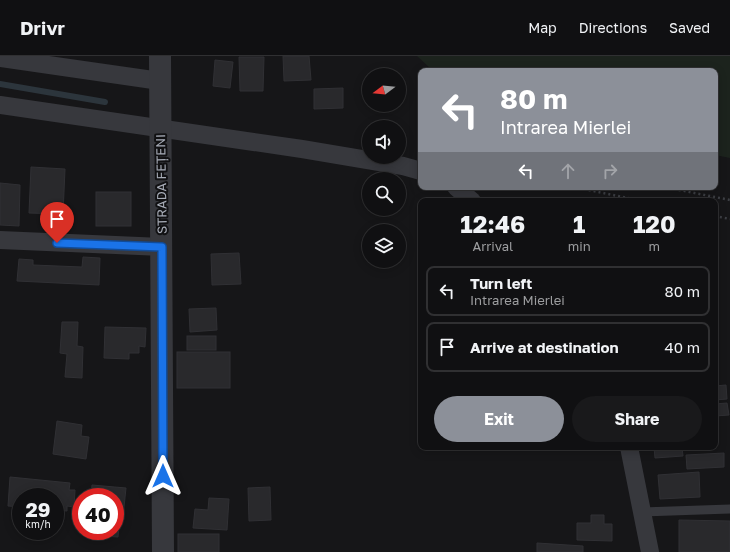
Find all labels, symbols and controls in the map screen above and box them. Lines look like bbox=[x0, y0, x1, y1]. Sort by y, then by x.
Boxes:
text: Drivr bbox=[20, 16, 65, 39]
text: Map bbox=[528, 19, 557, 36]
text: Directions bbox=[579, 19, 647, 36]
text: Saved bbox=[669, 19, 710, 36]
north arrow bbox=[362, 68, 406, 112]
map controls bbox=[362, 68, 406, 268]
text: 80 m bbox=[500, 82, 568, 115]
icon: left bbox=[434, 84, 486, 136]
text: Intrarea Mierlei bbox=[500, 116, 631, 138]
button: sound bbox=[362, 120, 406, 164]
street label: STRADA FEȚENI bbox=[152, 134, 170, 234]
icon: left bbox=[515, 160, 537, 182]
icon: ahead bbox=[557, 160, 579, 182]
icon: right bbox=[599, 160, 621, 182]
button: search bbox=[362, 172, 406, 216]
pin bbox=[40, 202, 74, 243]
icon: arrive bbox=[46, 208, 68, 230]
text: 12:46 bbox=[460, 209, 525, 238]
text: 1 bbox=[573, 209, 585, 238]
text: 120 bbox=[633, 209, 676, 238]
button: layers bbox=[362, 224, 406, 268]
text: Arrival bbox=[472, 238, 513, 254]
text: min bbox=[568, 238, 591, 254]
text: m bbox=[649, 238, 660, 254]
text: Turn left bbox=[470, 274, 532, 292]
icon: left bbox=[436, 280, 458, 302]
text: 80 m bbox=[665, 282, 700, 300]
text: Intrarea Mierlei bbox=[470, 292, 565, 308]
icon: arrive bbox=[436, 336, 458, 358]
text: Arrive at destination bbox=[470, 338, 619, 356]
text: 40 m bbox=[665, 338, 700, 356]
button: Exit bbox=[434, 396, 564, 442]
button: Share bbox=[572, 396, 702, 442]
position arrow bbox=[142, 455, 184, 497]
speed limit sign: 40 bbox=[72, 488, 124, 540]
text: 29 bbox=[26, 497, 50, 521]
text: km/h bbox=[25, 518, 51, 530]

